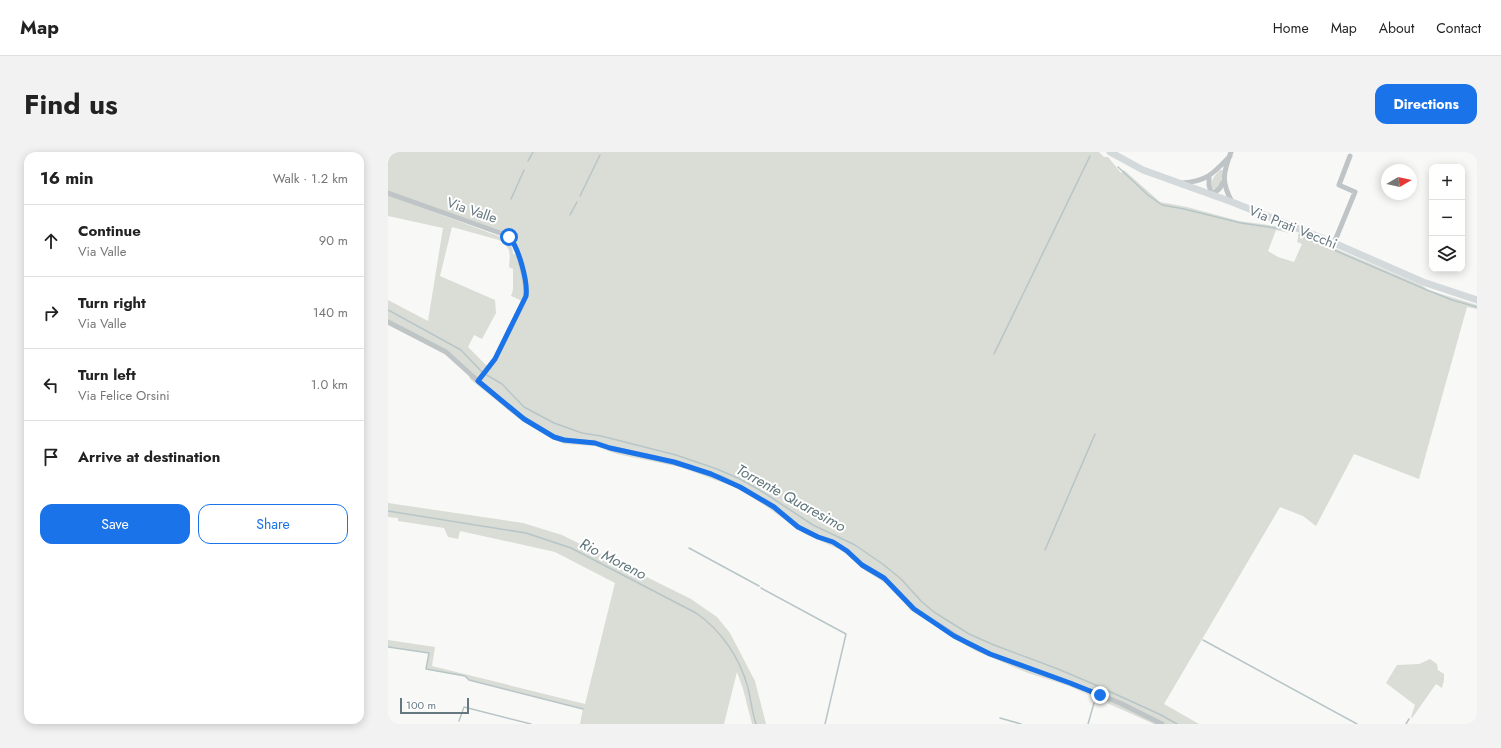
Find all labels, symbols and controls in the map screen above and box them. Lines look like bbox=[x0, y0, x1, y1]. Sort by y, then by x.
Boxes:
text: Map bbox=[20, 14, 59, 41]
text: Home bbox=[1273, 18, 1309, 38]
text: Map bbox=[1331, 18, 1357, 38]
text: About bbox=[1379, 18, 1414, 38]
text: Contact bbox=[1436, 18, 1481, 38]
text: Find us bbox=[24, 84, 118, 125]
button: Directions bbox=[1375, 84, 1477, 124]
north arrow bbox=[1381, 164, 1417, 200]
map controls bbox=[1429, 164, 1465, 272]
button: + bbox=[1429, 164, 1465, 200]
text: 16 min bbox=[40, 166, 94, 190]
text: Walk · 1.2 km bbox=[273, 169, 348, 188]
street label: Via Valle bbox=[444, 192, 500, 228]
street label: Via Prati Vecchi bbox=[1246, 200, 1340, 254]
button: − bbox=[1429, 200, 1465, 236]
text: Continue bbox=[78, 220, 141, 242]
route start bbox=[500, 228, 518, 246]
icon: ahead bbox=[40, 230, 62, 252]
text: 90 m bbox=[319, 231, 348, 250]
button: layers bbox=[1429, 236, 1465, 272]
text: Via Valle bbox=[78, 242, 126, 261]
text: Turn right bbox=[78, 292, 146, 314]
icon: right bbox=[40, 302, 62, 324]
text: 140 m bbox=[313, 303, 348, 322]
text: Via Valle bbox=[78, 314, 126, 333]
text: Turn left bbox=[78, 364, 136, 386]
icon: left bbox=[40, 374, 62, 396]
text: 1.0 km bbox=[311, 375, 348, 394]
text: Via Felice Orsini bbox=[78, 386, 170, 405]
icon: arrive bbox=[40, 446, 62, 468]
text: Arrive at destination bbox=[78, 446, 220, 468]
water label: Torrente Quaresimo bbox=[732, 459, 850, 537]
button: Save bbox=[40, 504, 190, 544]
button: Share bbox=[198, 504, 348, 544]
water label: Rio Moreno bbox=[576, 533, 650, 585]
route end bbox=[1091, 686, 1109, 704]
scale bar bbox=[400, 696, 469, 715]
text: 100 m bbox=[406, 697, 436, 713]

